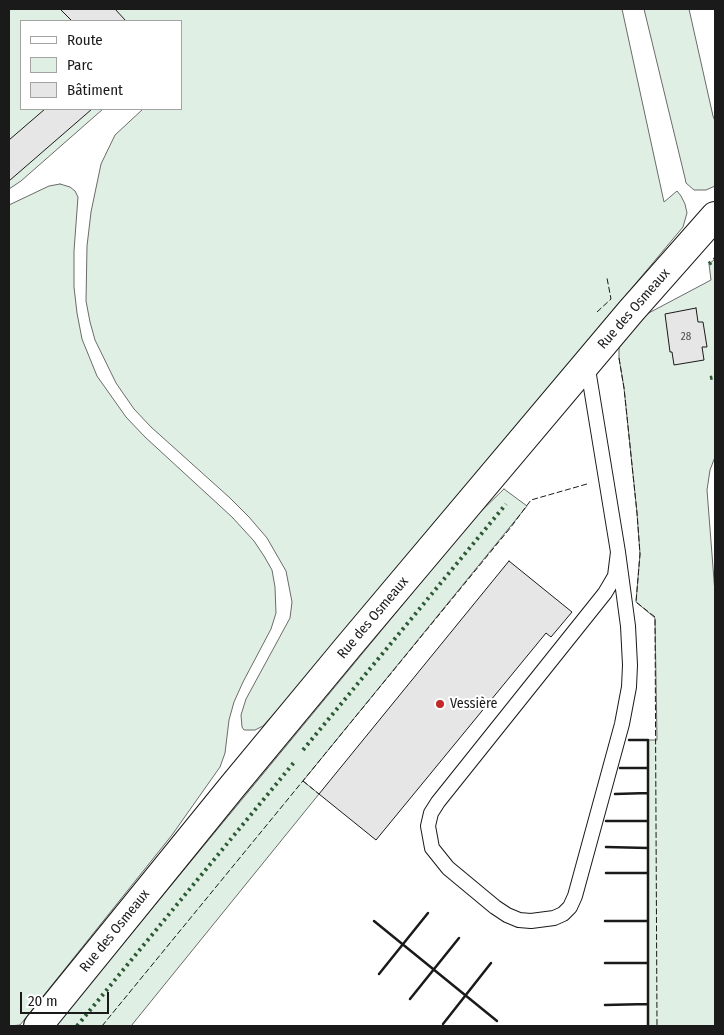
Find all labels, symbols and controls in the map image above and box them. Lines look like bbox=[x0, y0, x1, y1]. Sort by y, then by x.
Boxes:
legend bbox=[20, 20, 182, 110]
text: Route bbox=[67, 31, 103, 49]
text: Parc bbox=[67, 56, 93, 74]
text: Bâtiment bbox=[67, 81, 123, 99]
street label: Rue des Osmeaux bbox=[594, 265, 674, 353]
house number: 28 bbox=[681, 330, 691, 344]
street label: Rue des Osmeaux bbox=[334, 574, 412, 662]
place label: Vessière bbox=[450, 696, 497, 712]
marker: Vessière bbox=[434, 698, 446, 710]
street label: Rue des Osmeaux bbox=[77, 886, 153, 976]
scale bar bbox=[22, 982, 111, 1014]
text: 20 m bbox=[28, 992, 58, 1010]

